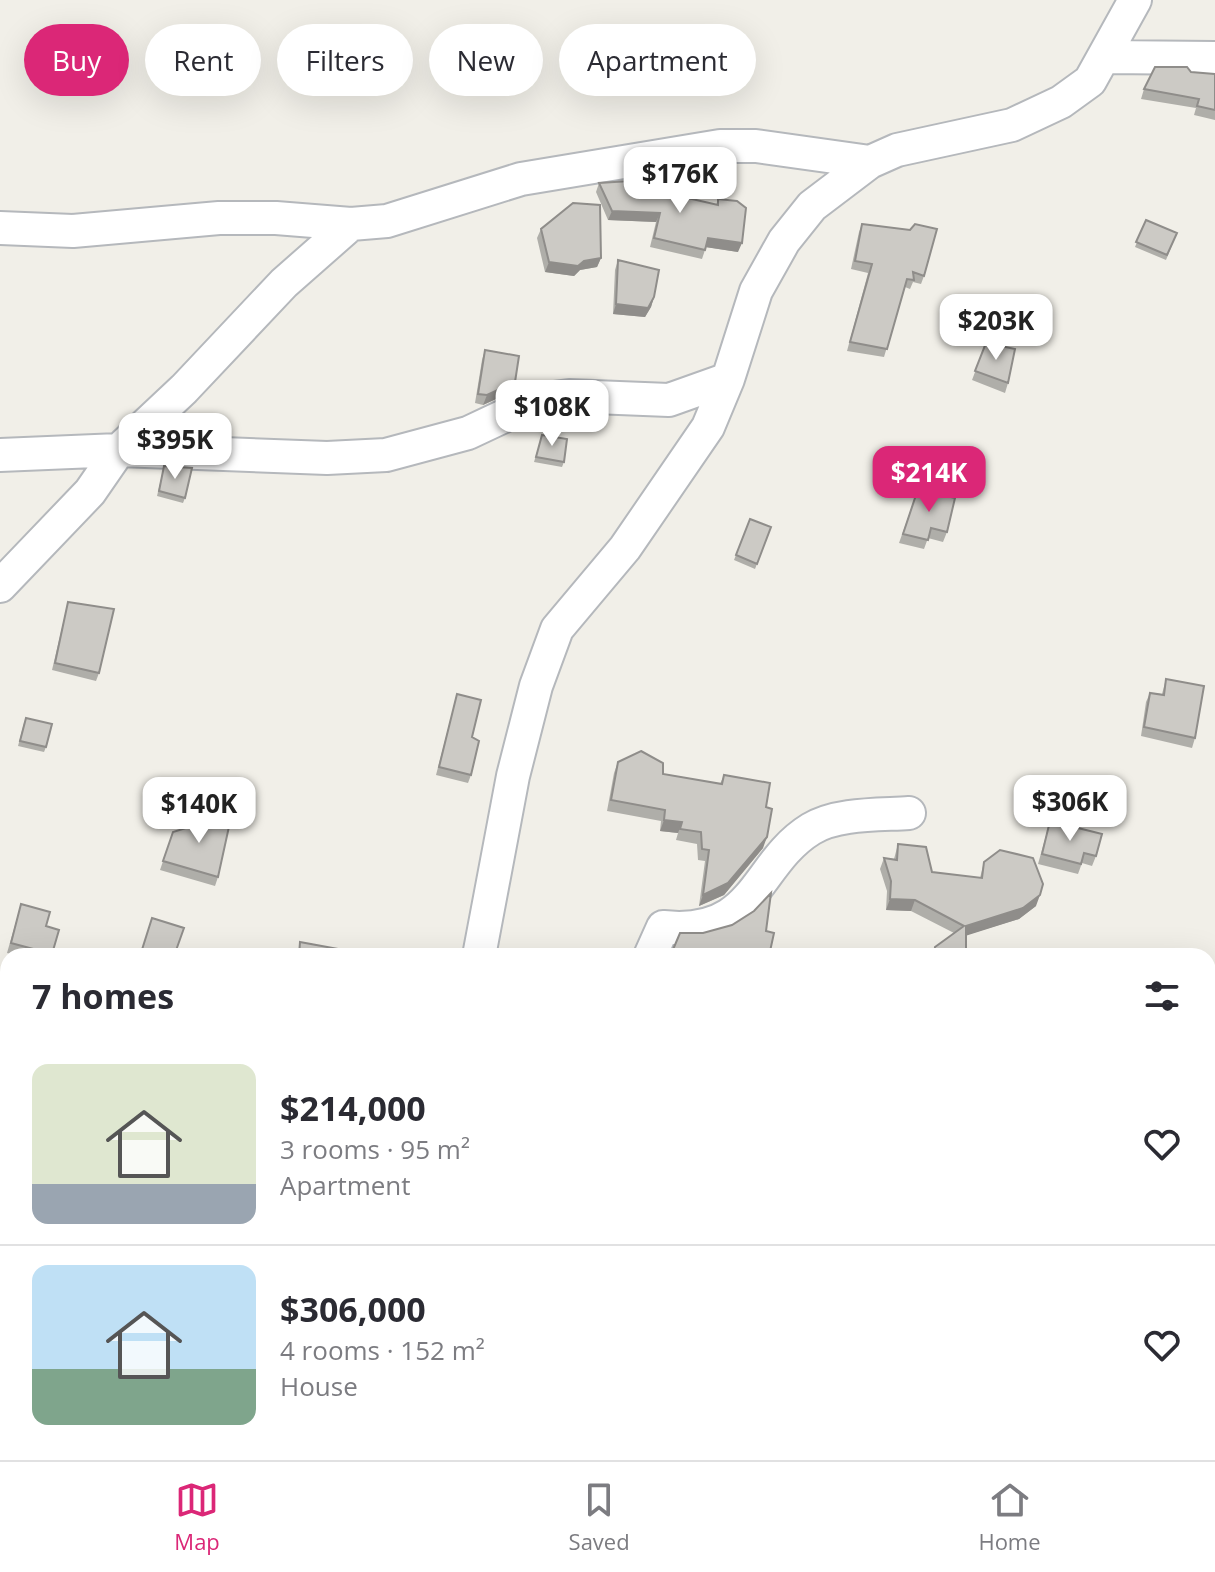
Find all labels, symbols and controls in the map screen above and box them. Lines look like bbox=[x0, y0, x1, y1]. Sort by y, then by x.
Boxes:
chip: Buy bbox=[24, 24, 129, 96]
chip: Rent bbox=[145, 24, 261, 96]
chip: Filters bbox=[277, 24, 413, 96]
chip: New bbox=[429, 24, 543, 96]
chip: Apartment bbox=[559, 24, 756, 96]
pin: $176K bbox=[624, 147, 736, 215]
text: $176K bbox=[642, 155, 718, 191]
pin: $203K bbox=[940, 294, 1052, 362]
text: $203K bbox=[958, 302, 1034, 338]
pin: $108K bbox=[496, 380, 608, 448]
text: $108K bbox=[514, 388, 590, 424]
pin: $395K bbox=[119, 413, 231, 481]
text: $395K bbox=[137, 421, 213, 457]
pin: $214K bbox=[873, 446, 985, 514]
text: $214K bbox=[891, 454, 967, 490]
pin: $306K bbox=[1014, 775, 1126, 843]
pin: $140K bbox=[143, 777, 255, 845]
text: $306K bbox=[1032, 783, 1108, 819]
text: $140K bbox=[161, 785, 237, 821]
text: 7 homes bbox=[32, 973, 174, 1019]
icon: filters bbox=[1140, 974, 1184, 1018]
text: $214,000 bbox=[280, 1085, 426, 1131]
icon: home bbox=[96, 1096, 192, 1192]
icon: heart bbox=[1140, 1122, 1184, 1166]
text: 3 rooms · 95 m² bbox=[280, 1131, 470, 1167]
text: Apartment bbox=[280, 1167, 411, 1203]
text: $306,000 bbox=[280, 1286, 426, 1332]
icon: home bbox=[96, 1297, 192, 1393]
icon: heart bbox=[1140, 1323, 1184, 1367]
text: 4 rooms · 152 m² bbox=[280, 1332, 485, 1368]
text: House bbox=[280, 1368, 358, 1404]
tab: Map bbox=[174, 1478, 220, 1556]
tab: Saved bbox=[569, 1478, 630, 1556]
tab: Home bbox=[978, 1478, 1041, 1556]

